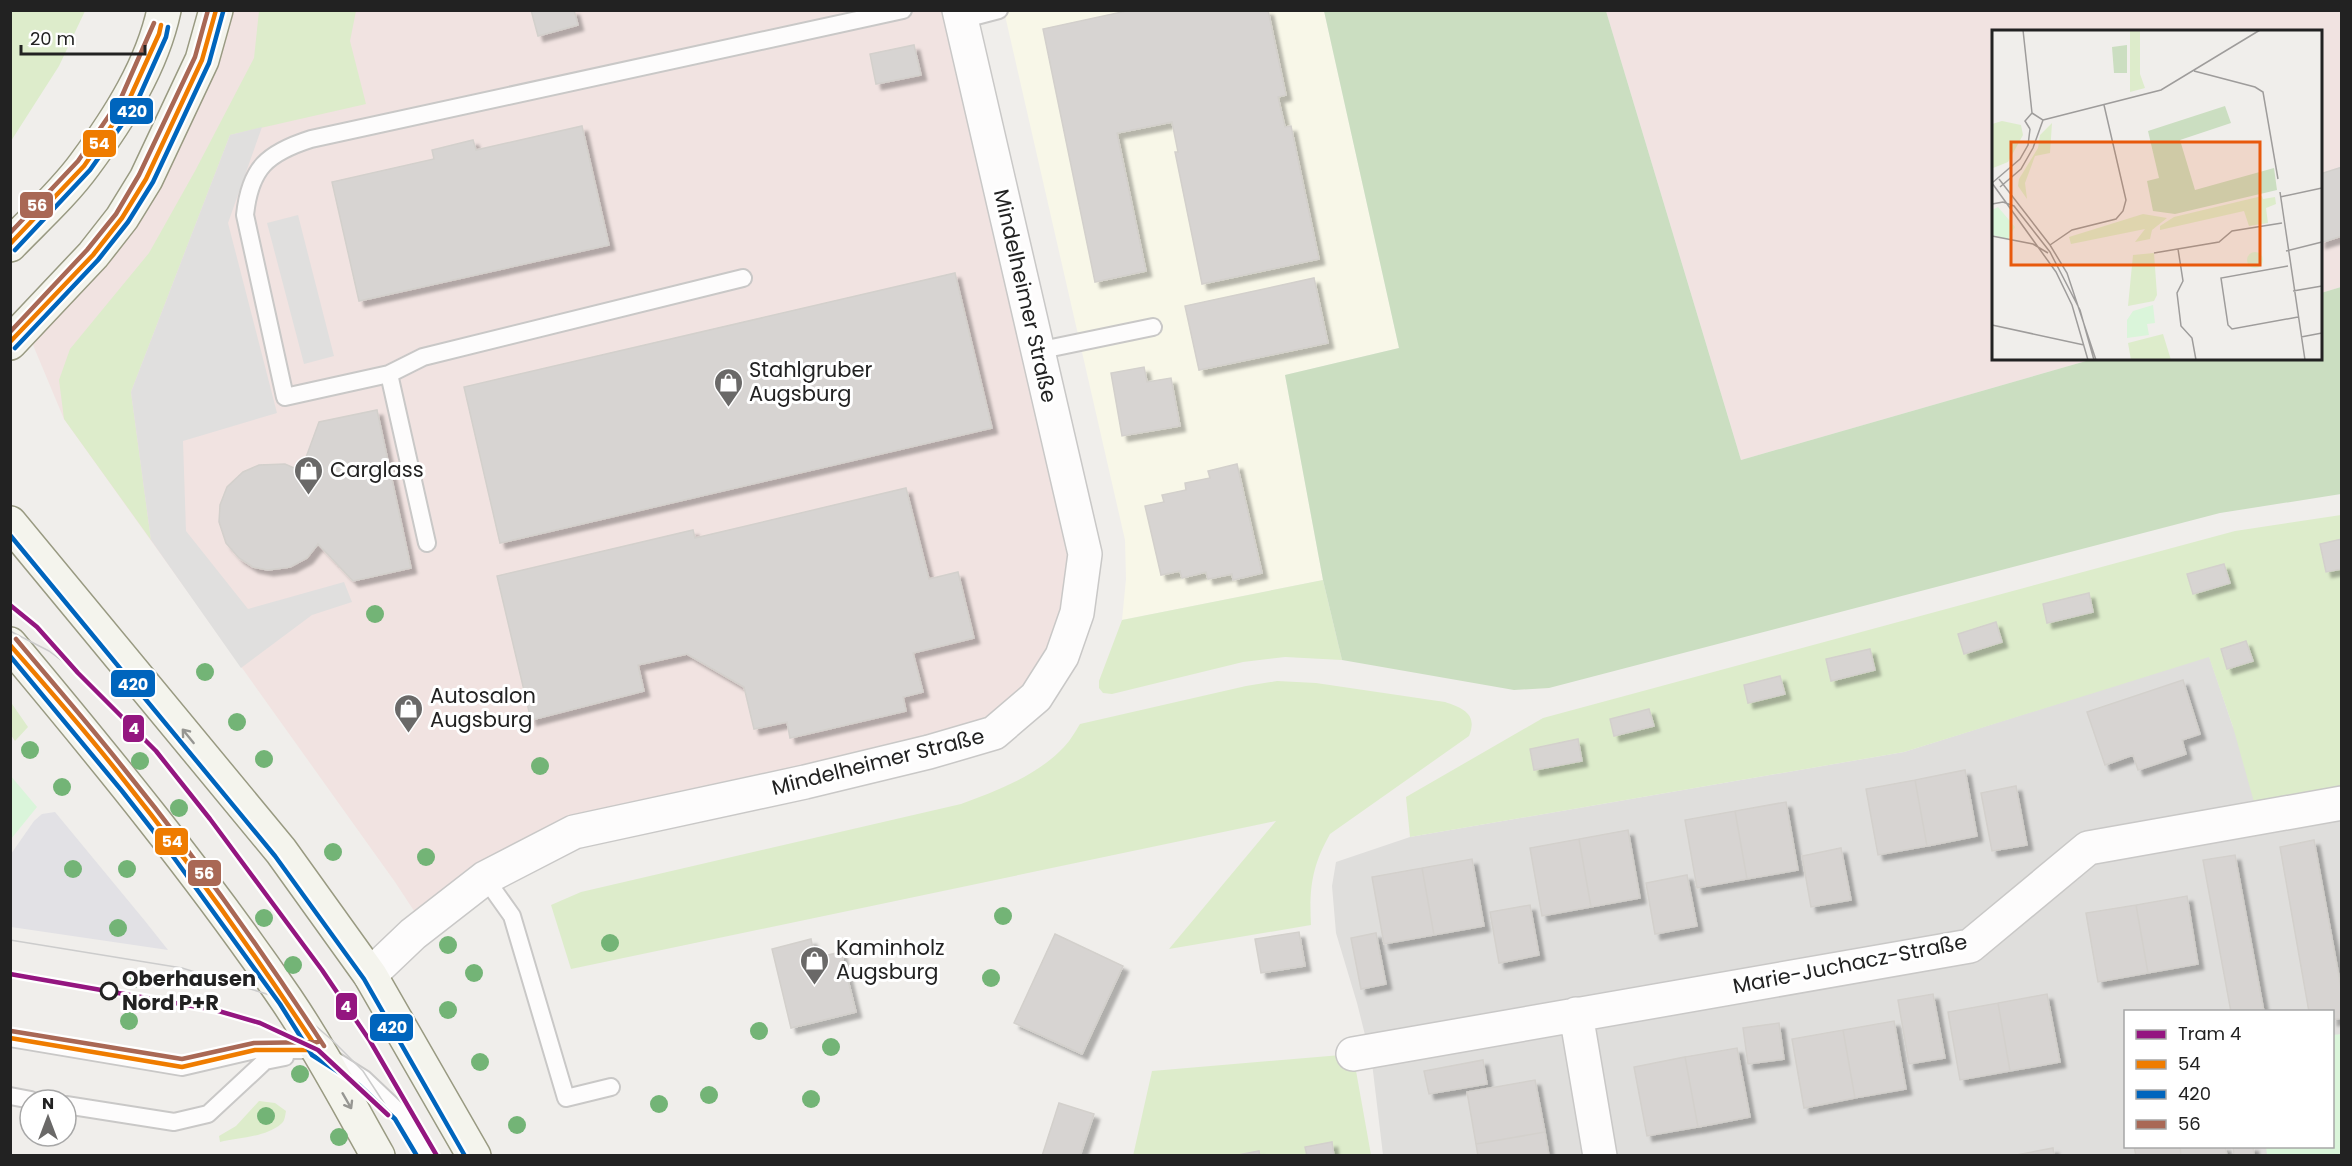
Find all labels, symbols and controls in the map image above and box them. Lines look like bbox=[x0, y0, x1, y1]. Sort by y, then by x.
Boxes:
scale bar bbox=[21, 18, 146, 56]
text: 20 m bbox=[30, 26, 75, 51]
inset map bbox=[1992, 30, 2322, 360]
line badge: 420 bbox=[109, 97, 154, 125]
text: 420 bbox=[117, 100, 147, 123]
line badge: 54 bbox=[82, 129, 117, 158]
text: 54 bbox=[88, 132, 110, 155]
street label: Mindelheimer Straße bbox=[987, 186, 1064, 405]
line badge: 56 bbox=[19, 191, 54, 219]
text: 56 bbox=[27, 194, 47, 217]
place label: Stahlgruber Augsburg bbox=[749, 355, 872, 408]
shop icon: Stahlgruber Augsburg bbox=[712, 366, 744, 408]
shop icon: Carglass bbox=[293, 454, 325, 496]
place label: Carglass bbox=[330, 455, 424, 484]
line badge: 420 bbox=[110, 669, 156, 698]
text: 420 bbox=[118, 673, 148, 696]
place label: Autosalon Augsburg bbox=[430, 681, 536, 734]
shop icon: Autosalon Augsburg bbox=[393, 692, 425, 734]
line badge: 4 bbox=[122, 714, 145, 743]
text: 4 bbox=[129, 717, 140, 740]
street label: Mindelheimer Straße bbox=[769, 721, 987, 802]
one-way arrow bbox=[181, 728, 194, 744]
line badge: 54 bbox=[154, 827, 189, 856]
text: 54 bbox=[161, 830, 183, 853]
line badge: 56 bbox=[187, 859, 222, 887]
text: 56 bbox=[194, 862, 214, 885]
street label: Marie-Juchacz-Straße bbox=[1730, 927, 1969, 1000]
place label: Kaminholz Augsburg bbox=[836, 933, 945, 986]
shop icon: Kaminholz Augsburg bbox=[799, 944, 831, 986]
place label: Oberhausen Nord P+R bbox=[122, 964, 256, 1017]
marker: Oberhausen Nord P+R bbox=[100, 982, 118, 1000]
line badge: 4 bbox=[335, 992, 358, 1021]
text: 4 bbox=[341, 995, 352, 1018]
legend bbox=[2124, 1010, 2334, 1148]
line badge: 420 bbox=[369, 1013, 414, 1042]
text: 420 bbox=[377, 1016, 407, 1039]
text: Tram 4 bbox=[2178, 1021, 2241, 1046]
text: 54 bbox=[2178, 1051, 2201, 1076]
text: 420 bbox=[2178, 1081, 2211, 1106]
north arrow bbox=[18, 1088, 78, 1148]
text: N bbox=[42, 1092, 54, 1115]
one-way arrow bbox=[341, 1092, 353, 1109]
text: 56 bbox=[2178, 1111, 2201, 1136]

